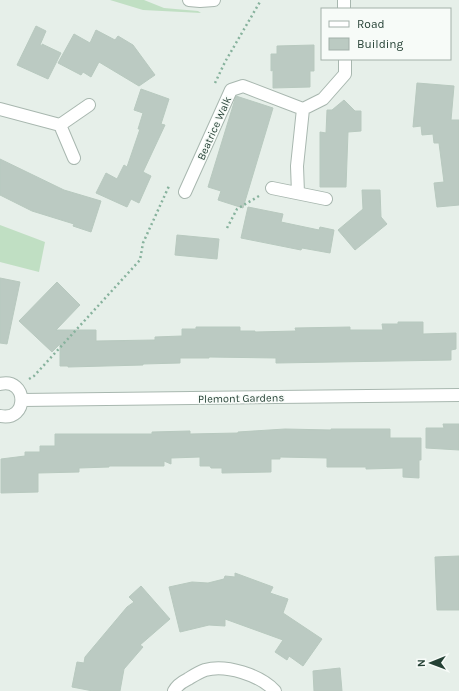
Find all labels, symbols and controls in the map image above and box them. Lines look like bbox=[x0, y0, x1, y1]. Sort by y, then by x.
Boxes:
legend bbox=[321, 8, 451, 60]
text: Road bbox=[357, 17, 385, 31]
text: Building bbox=[357, 37, 404, 51]
street label: Beatrice Walk bbox=[195, 94, 234, 162]
street label: Plemont Gardens bbox=[198, 391, 284, 406]
north arrow bbox=[411, 643, 451, 683]
text: N bbox=[415, 659, 428, 667]

